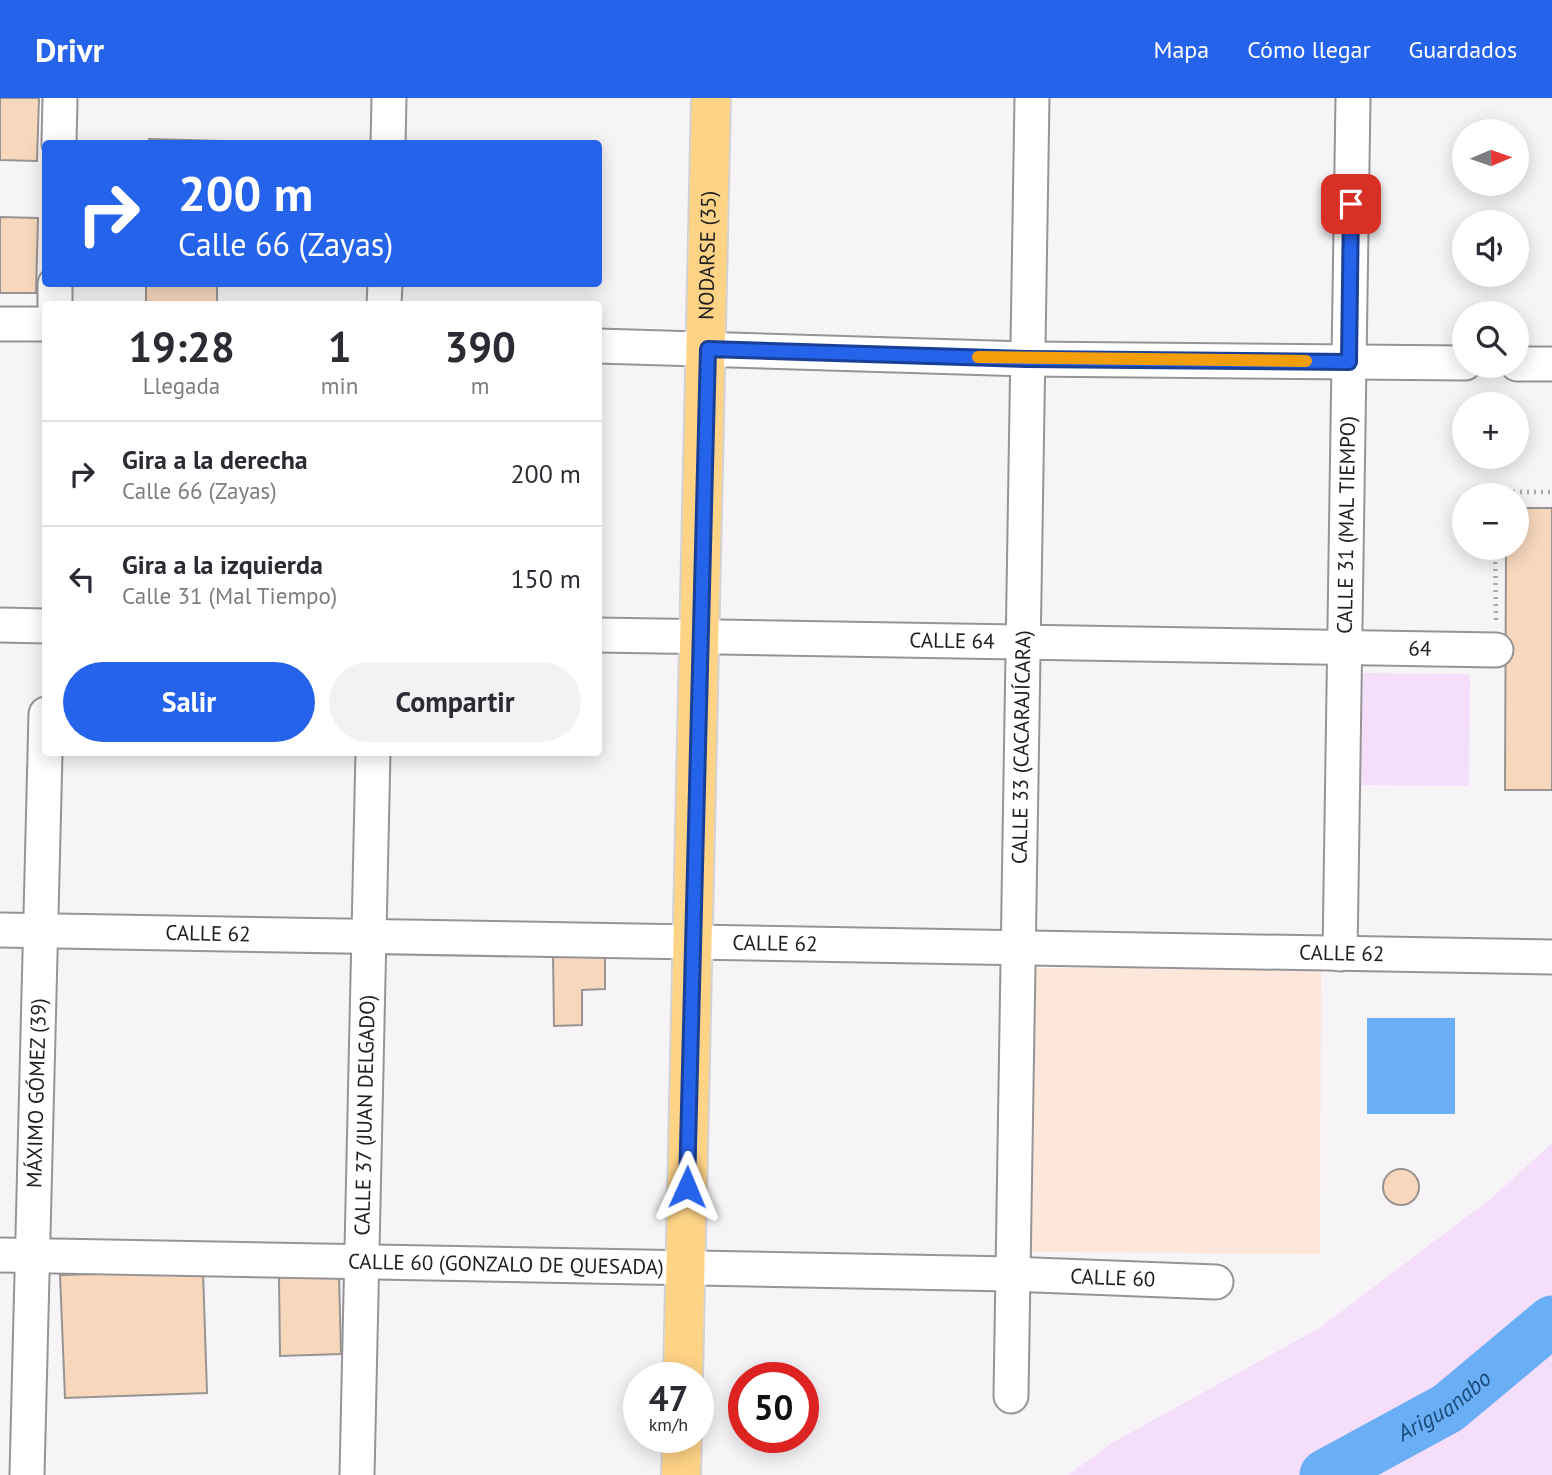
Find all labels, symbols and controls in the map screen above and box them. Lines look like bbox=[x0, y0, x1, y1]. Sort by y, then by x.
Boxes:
text: Drivr bbox=[35, 28, 104, 71]
text: Mapa bbox=[1153, 34, 1209, 65]
text: Cómo llegar bbox=[1247, 34, 1371, 65]
text: Guardados bbox=[1409, 34, 1517, 65]
north arrow bbox=[1452, 119, 1530, 196]
map controls bbox=[1452, 119, 1529, 560]
text: 200 m bbox=[178, 161, 313, 225]
icon: right bbox=[63, 168, 154, 259]
pin bbox=[1321, 174, 1381, 234]
icon: arrive bbox=[1332, 185, 1370, 223]
street label: NODARSE (35) bbox=[692, 190, 722, 320]
button: sound bbox=[1452, 210, 1529, 287]
text: Calle 66 (Zayas) bbox=[178, 223, 393, 265]
button: search bbox=[1452, 301, 1529, 378]
text: 19:28 bbox=[128, 319, 235, 374]
text: 1 bbox=[328, 319, 351, 374]
text: 390 bbox=[444, 319, 516, 374]
text: Llegada bbox=[143, 371, 220, 400]
text: min bbox=[321, 371, 358, 400]
text: m bbox=[471, 371, 489, 400]
button: + bbox=[1452, 392, 1529, 469]
street label: CALLE 31 (MAL TIEMPO) bbox=[1331, 416, 1361, 634]
text: Gira a la derecha bbox=[122, 443, 308, 476]
icon: right bbox=[63, 455, 101, 493]
text: 200 m bbox=[510, 457, 581, 490]
text: Calle 66 (Zayas) bbox=[122, 476, 277, 505]
button: − bbox=[1452, 483, 1529, 560]
text: Gira a la izquierda bbox=[122, 548, 323, 581]
icon: left bbox=[63, 560, 101, 598]
text: 150 m bbox=[510, 562, 581, 595]
text: Calle 31 (Mal Tiempo) bbox=[122, 581, 337, 610]
street label: CALLE 64 bbox=[909, 626, 995, 655]
street label: CALLE 33 (CACARAJÍCARA) bbox=[1006, 630, 1036, 864]
street label: 64 bbox=[1408, 635, 1432, 662]
button: Salir bbox=[63, 662, 315, 742]
button: Compartir bbox=[329, 662, 581, 742]
street label: CALLE 62 bbox=[165, 919, 251, 947]
street label: CALLE 62 bbox=[732, 929, 818, 957]
street label: CALLE 62 bbox=[1299, 939, 1385, 967]
street label: CALLE 37 (JUAN DELGADO) bbox=[348, 994, 381, 1236]
street label: MÁXIMO GÓMEZ (39) bbox=[20, 998, 52, 1188]
position arrow bbox=[650, 1150, 724, 1224]
street label: CALLE 60 (GONZALO DE QUESADA) bbox=[348, 1248, 664, 1280]
street label: CALLE 60 bbox=[1070, 1262, 1156, 1293]
speed limit sign: 50 bbox=[728, 1362, 819, 1453]
water label: Ariguanabo bbox=[1391, 1363, 1497, 1447]
text: 47 bbox=[649, 1375, 688, 1421]
text: km/h bbox=[649, 1413, 688, 1436]

